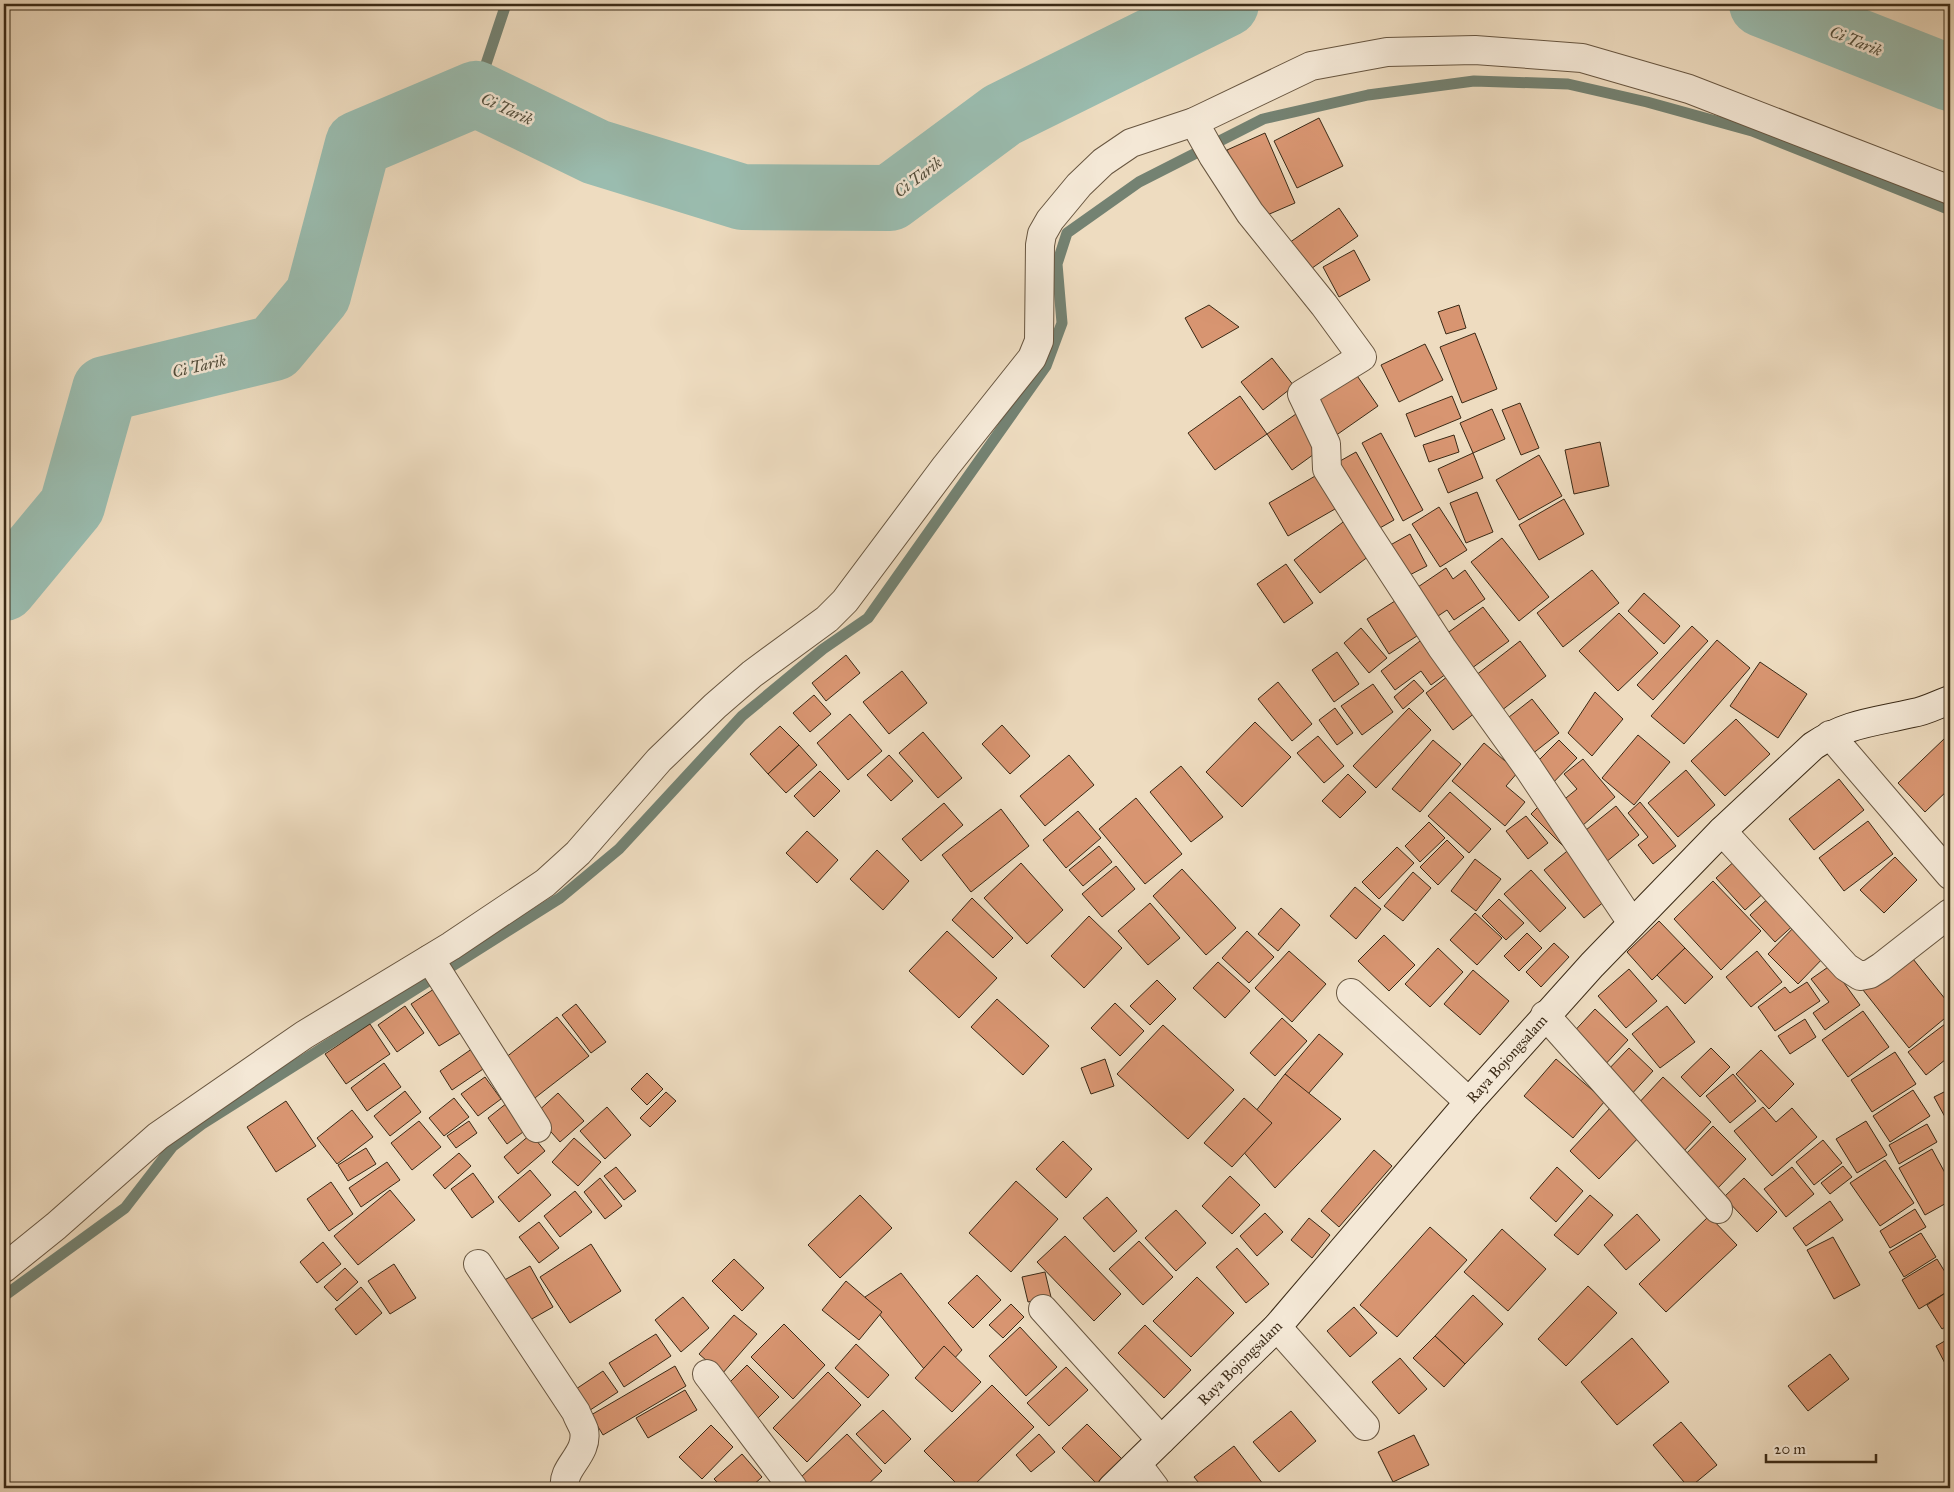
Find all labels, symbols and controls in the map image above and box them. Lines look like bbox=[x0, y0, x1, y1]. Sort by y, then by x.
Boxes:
water label: Ci Tarik bbox=[1827, 22, 1885, 60]
water label: Ci Tarik bbox=[478, 89, 536, 129]
water label: Ci Tarik bbox=[890, 153, 946, 201]
water label: Ci Tarik bbox=[170, 351, 228, 381]
street label: Raya Bojongsalam bbox=[1463, 1011, 1551, 1107]
street label: Raya Bojongsalam bbox=[1194, 1317, 1286, 1409]
scale bar bbox=[1766, 1432, 1876, 1464]
text: 20 m bbox=[1774, 1440, 1806, 1458]

